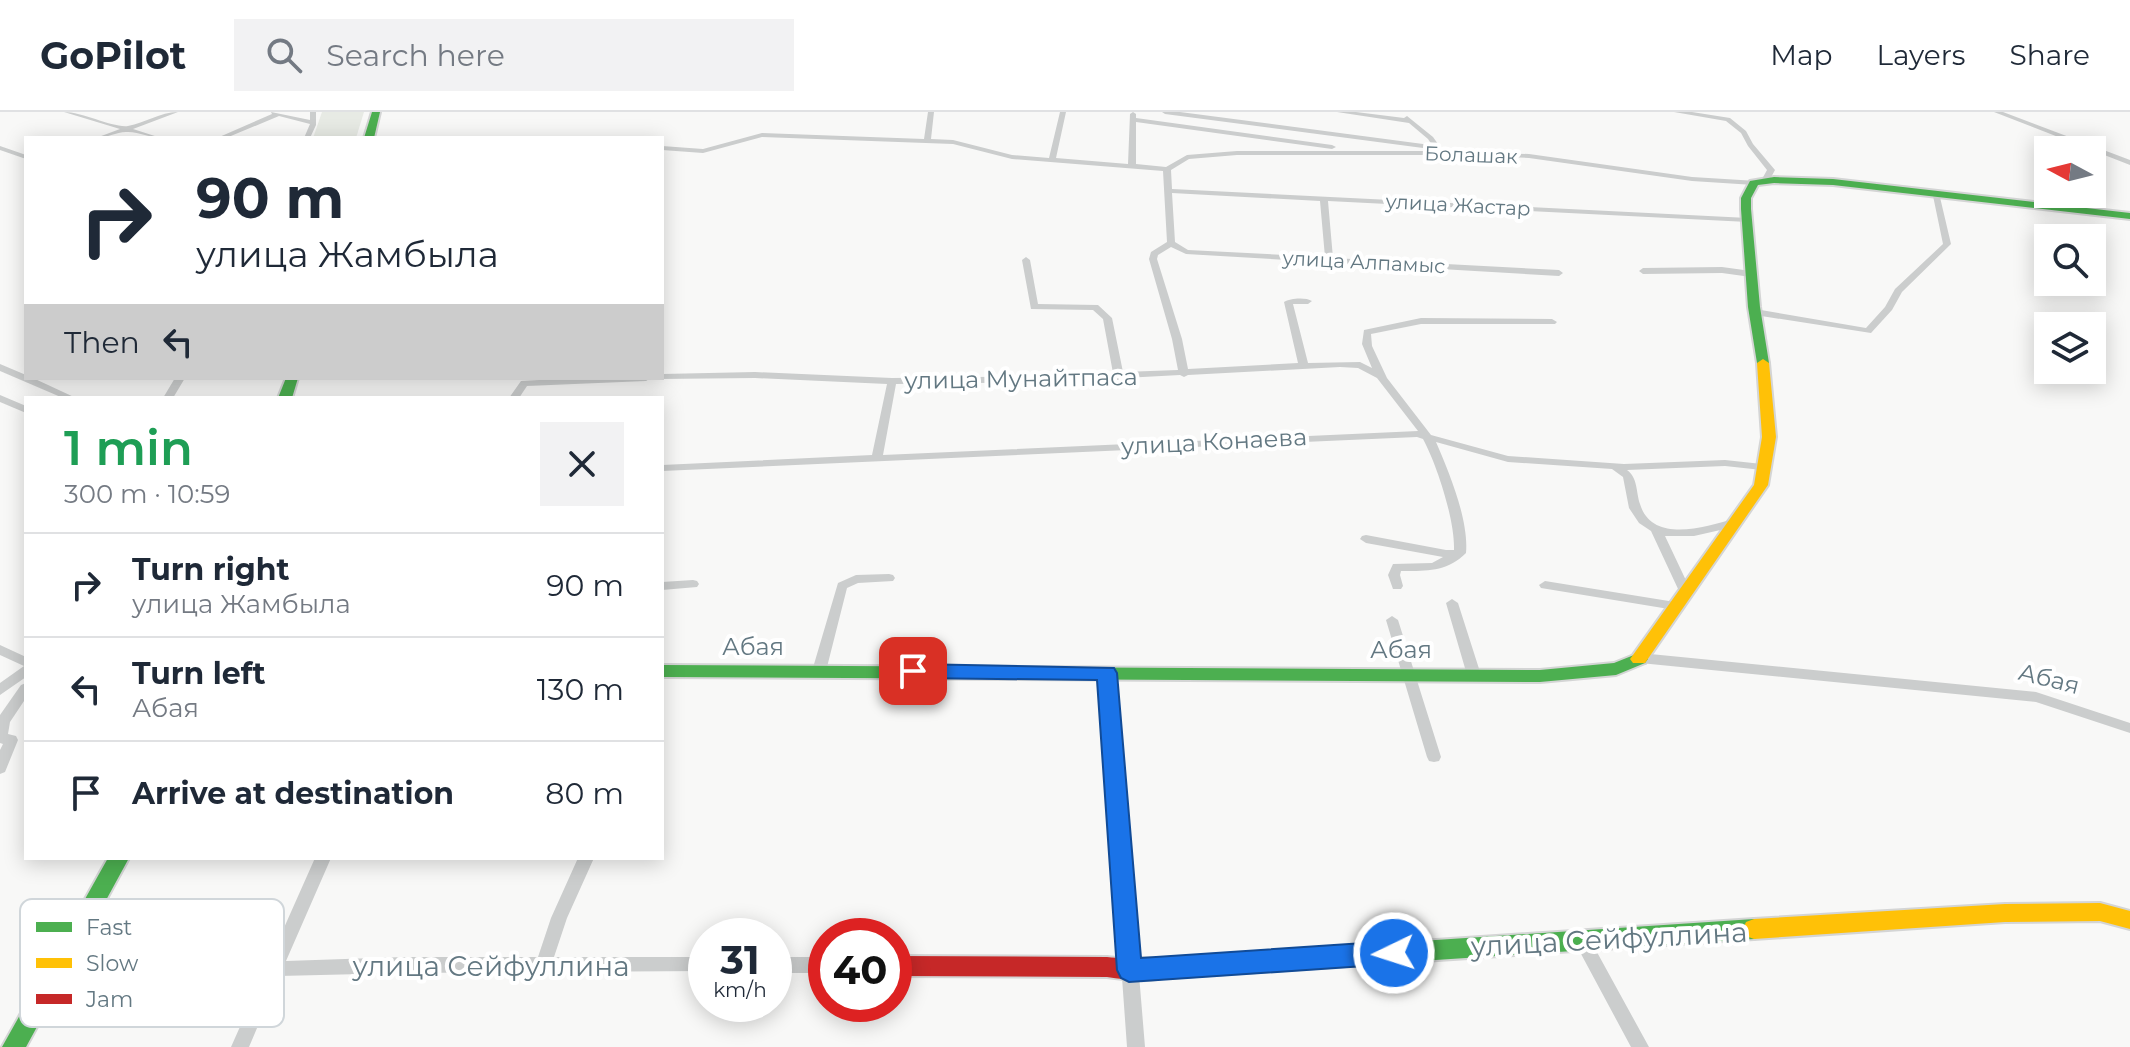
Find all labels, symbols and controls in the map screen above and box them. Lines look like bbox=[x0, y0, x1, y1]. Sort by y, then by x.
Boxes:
search box bbox=[234, 19, 794, 91]
text: GoPilot bbox=[40, 32, 186, 79]
icon: search bbox=[262, 33, 306, 77]
text: Search here bbox=[326, 37, 505, 74]
text: Map bbox=[1770, 38, 1833, 72]
text: Layers bbox=[1877, 38, 1966, 72]
text: Share bbox=[2010, 38, 2090, 72]
north arrow bbox=[2034, 136, 2106, 208]
map controls bbox=[2034, 136, 2106, 384]
street label: Болашак bbox=[1424, 141, 1518, 169]
text: 90 m bbox=[196, 164, 344, 232]
icon: right bbox=[64, 168, 168, 272]
street label: улица Жастар bbox=[1384, 189, 1531, 221]
button: search bbox=[2034, 224, 2106, 296]
text: улица Жамбыла bbox=[196, 232, 499, 276]
street label: улица Алпамыс bbox=[1281, 246, 1446, 278]
button: layers bbox=[2034, 312, 2106, 384]
icon: left bbox=[156, 320, 200, 364]
text: Then bbox=[64, 324, 140, 361]
street label: улица Мунайтпаса bbox=[903, 362, 1138, 395]
text: 1 min bbox=[64, 419, 193, 477]
button: close bbox=[540, 422, 624, 506]
street label: улица Конаева bbox=[1119, 422, 1308, 461]
text: 300 m · 10:59 bbox=[64, 478, 230, 510]
text: Turn right bbox=[132, 551, 289, 588]
icon: right bbox=[64, 563, 108, 607]
text: 90 m bbox=[546, 567, 624, 604]
text: улица Жамбыла bbox=[132, 588, 351, 620]
street label: Абая bbox=[722, 632, 784, 661]
street label: Абая bbox=[1370, 635, 1432, 664]
pin bbox=[879, 637, 947, 705]
icon: arrive bbox=[891, 649, 935, 693]
text: Turn left bbox=[132, 655, 265, 692]
street label: Абая bbox=[2016, 657, 2083, 700]
icon: left bbox=[64, 667, 108, 711]
text: 130 m bbox=[537, 671, 624, 708]
text: Абая bbox=[132, 692, 199, 724]
icon: arrive bbox=[64, 771, 108, 815]
text: Arrive at destination bbox=[132, 775, 454, 812]
text: 80 m bbox=[545, 775, 624, 812]
legend bbox=[20, 899, 284, 1027]
position arrow bbox=[1352, 911, 1436, 995]
text: Fast bbox=[86, 914, 132, 941]
street label: улица Сейфуллина bbox=[1469, 915, 1748, 963]
speed limit sign: 40 bbox=[808, 918, 912, 1022]
text: 31 bbox=[720, 935, 760, 984]
street label: улица Сейфуллина bbox=[351, 949, 630, 983]
text: Slow bbox=[86, 950, 139, 977]
text: km/h bbox=[713, 978, 767, 1002]
text: Jam bbox=[85, 986, 133, 1013]

